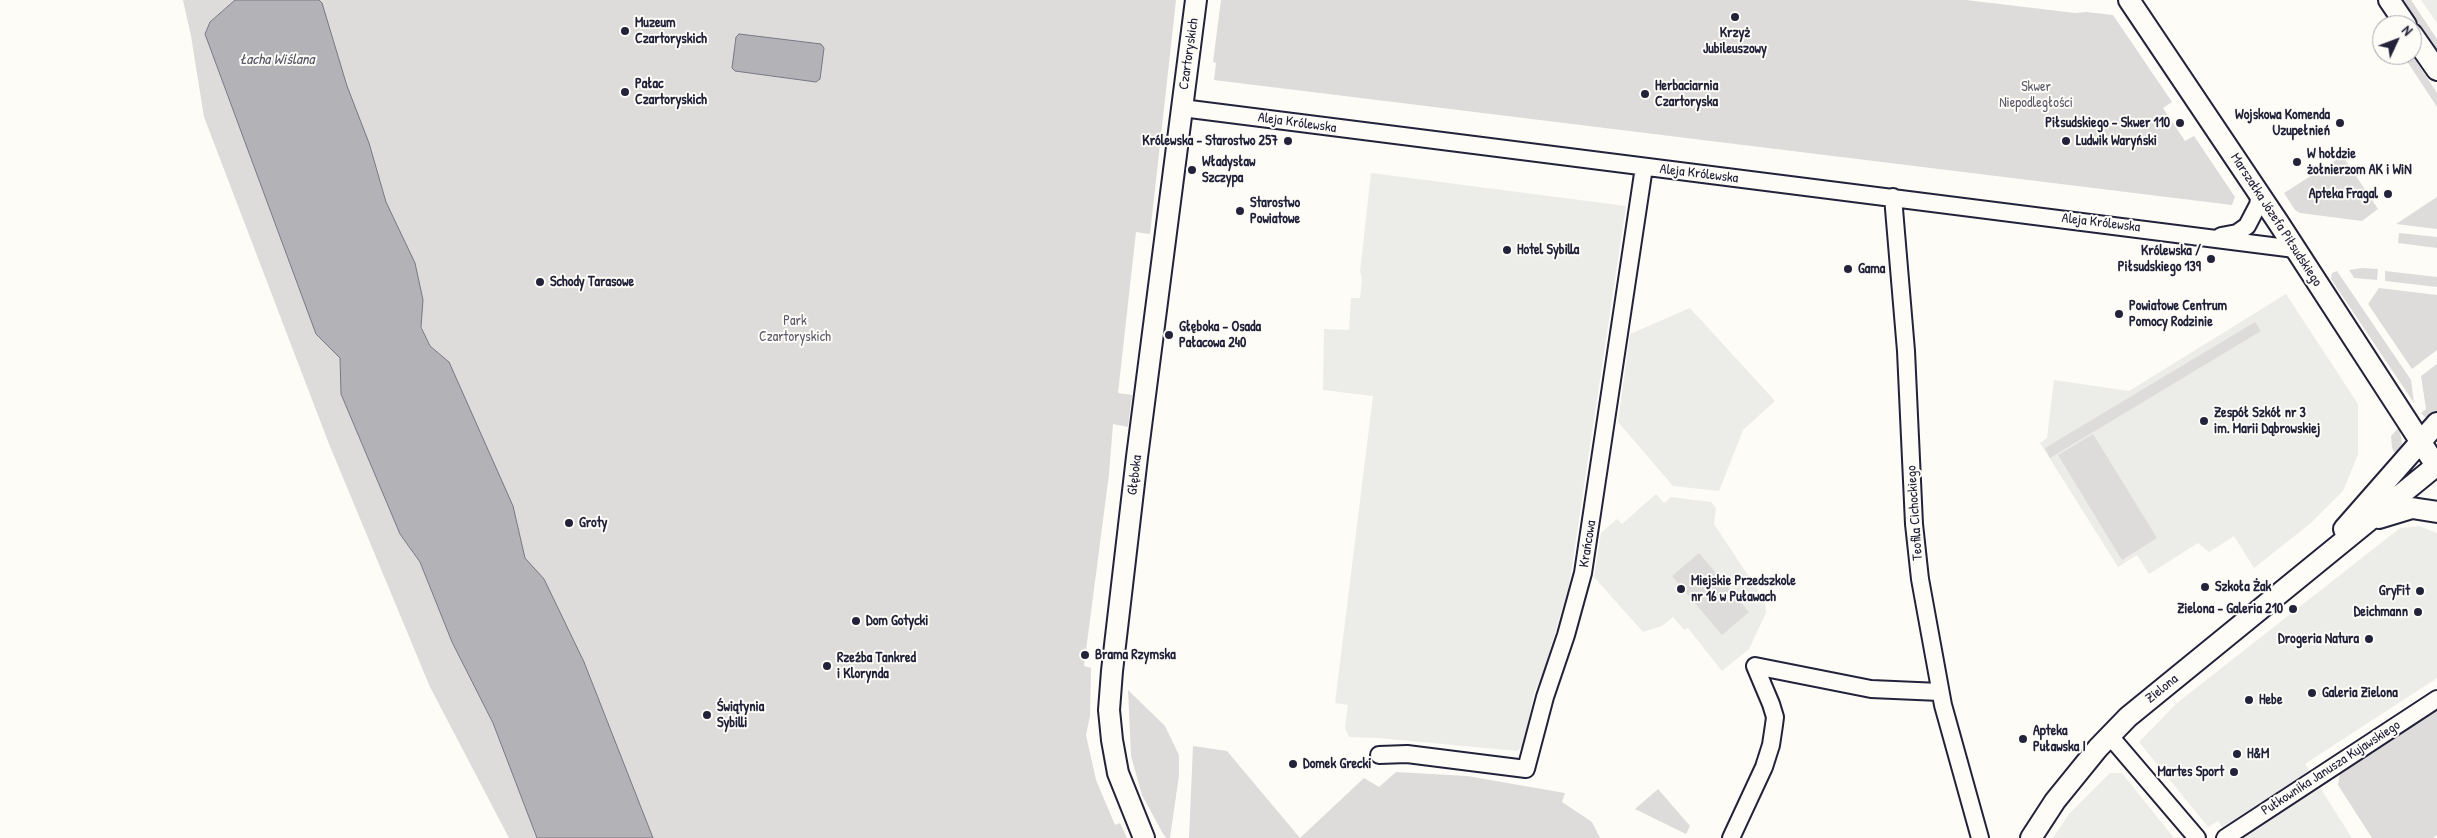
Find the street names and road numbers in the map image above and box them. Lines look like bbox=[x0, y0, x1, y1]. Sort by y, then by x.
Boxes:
street label: Czartoryskich bbox=[1176, 17, 1202, 91]
street label: Aleja Królewska bbox=[1257, 109, 1337, 137]
street label: Marszałka Józefa Piłsudskiego bbox=[2227, 150, 2325, 290]
street label: Aleja Królewska bbox=[1659, 161, 1739, 187]
street label: Aleja Królewska bbox=[2061, 210, 2141, 236]
street label: Głęboka bbox=[1124, 454, 1146, 496]
street label: Teofila Cichockiego bbox=[1903, 465, 1927, 561]
street label: Krańcowa bbox=[1576, 519, 1600, 569]
street label: Zielona bbox=[2142, 671, 2182, 707]
street label: Pułkownika Janusza Kujawskiego bbox=[2258, 717, 2404, 819]

